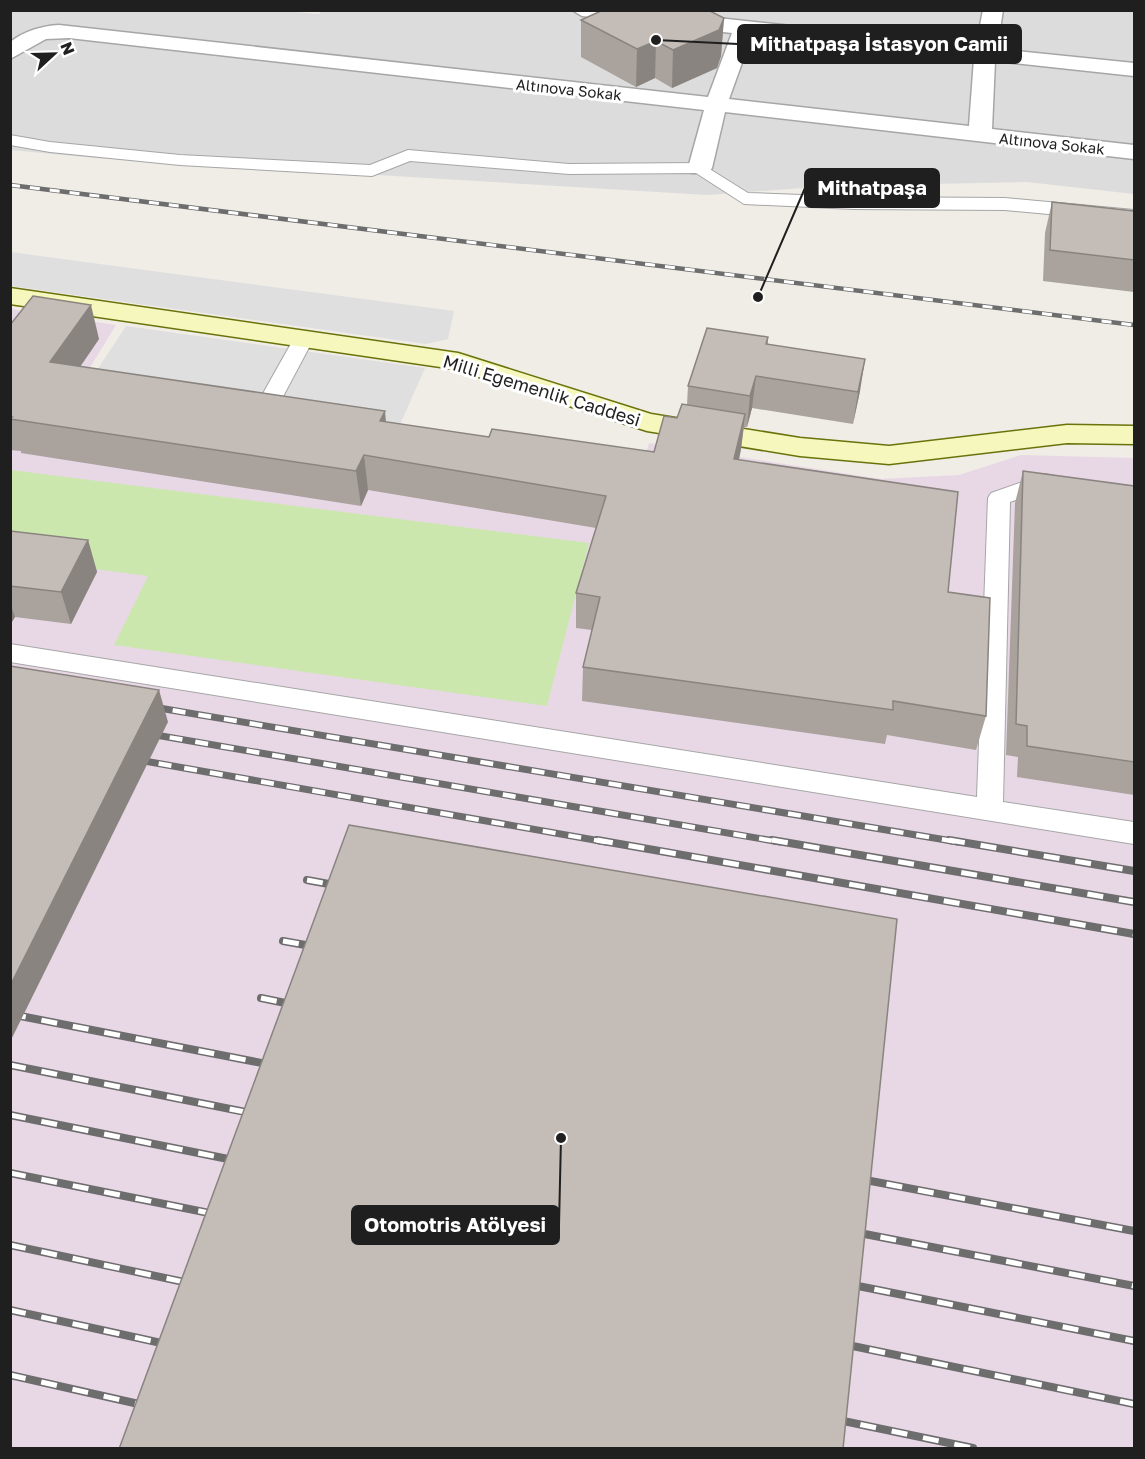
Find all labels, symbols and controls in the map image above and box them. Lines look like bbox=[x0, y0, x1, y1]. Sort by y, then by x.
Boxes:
north arrow bbox=[24, 24, 84, 84]
callout: Mithatpaşa İstasyon Camii bbox=[738, 25, 1021, 63]
text: Mithatpaşa İstasyon Camii bbox=[750, 31, 1008, 55]
text: N bbox=[56, 39, 79, 58]
street label: Altınova Sokak bbox=[515, 74, 623, 104]
street label: Altınova Sokak bbox=[998, 128, 1106, 158]
callout: Mithatpaşa bbox=[805, 169, 939, 207]
text: Mithatpaşa bbox=[817, 175, 927, 199]
street label: Milli Egemenlik Caddesi bbox=[441, 349, 643, 431]
callout: Otomotris Atölyesi bbox=[352, 1206, 559, 1244]
text: Otomotris Atölyesi bbox=[364, 1212, 546, 1236]

